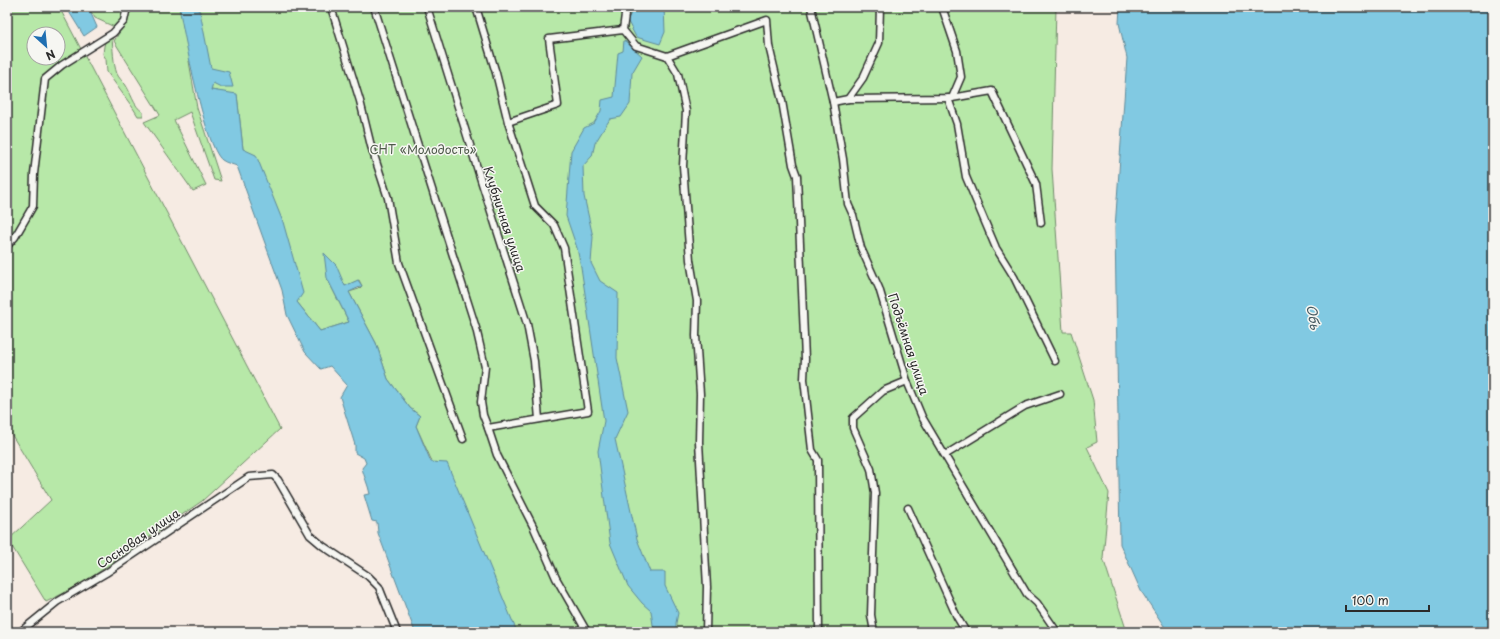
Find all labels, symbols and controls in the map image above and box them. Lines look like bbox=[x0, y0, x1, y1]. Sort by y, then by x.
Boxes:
north arrow bbox=[26, 26, 66, 66]
text: N bbox=[43, 46, 59, 65]
park label: СНТ «Молодость» bbox=[370, 140, 477, 158]
street label: Клубничная улица bbox=[479, 164, 531, 275]
street label: Подъёмная улица bbox=[884, 291, 934, 398]
water label: Обь bbox=[1303, 303, 1325, 332]
street label: Сосновая улица bbox=[93, 503, 183, 572]
scale bar bbox=[1346, 587, 1429, 613]
text: 100 m bbox=[1352, 591, 1389, 609]

